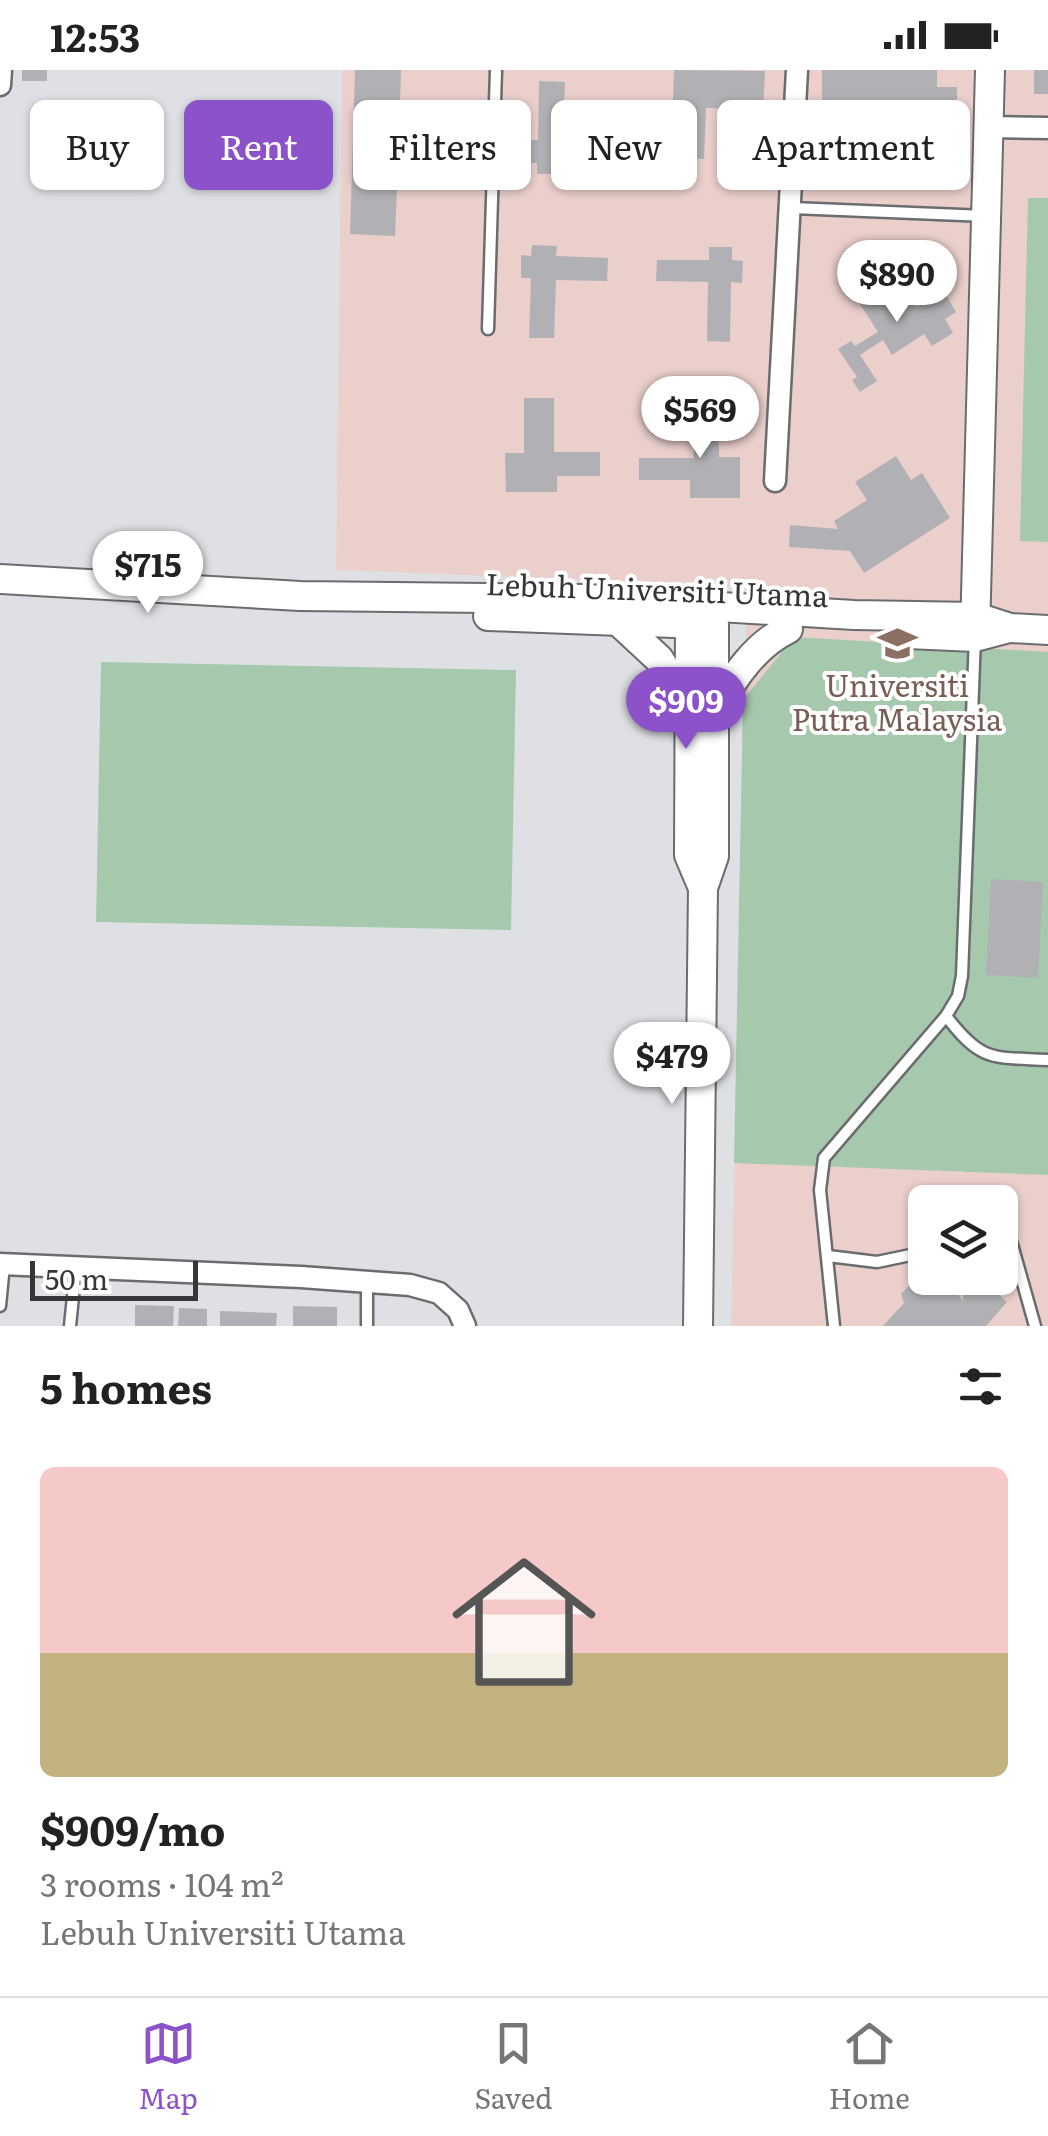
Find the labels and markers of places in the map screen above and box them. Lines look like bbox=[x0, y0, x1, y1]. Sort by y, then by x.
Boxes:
pin: $890 bbox=[838, 240, 956, 325]
pin: $569 bbox=[641, 376, 759, 461]
pin: $715 bbox=[89, 531, 207, 616]
school or university icon: Universiti Putra Malaysia bbox=[876, 622, 918, 664]
place label: Universiti Putra Malaysia bbox=[792, 662, 1003, 740]
pin: $909 bbox=[627, 667, 745, 752]
pin: $479 bbox=[613, 1022, 731, 1107]

